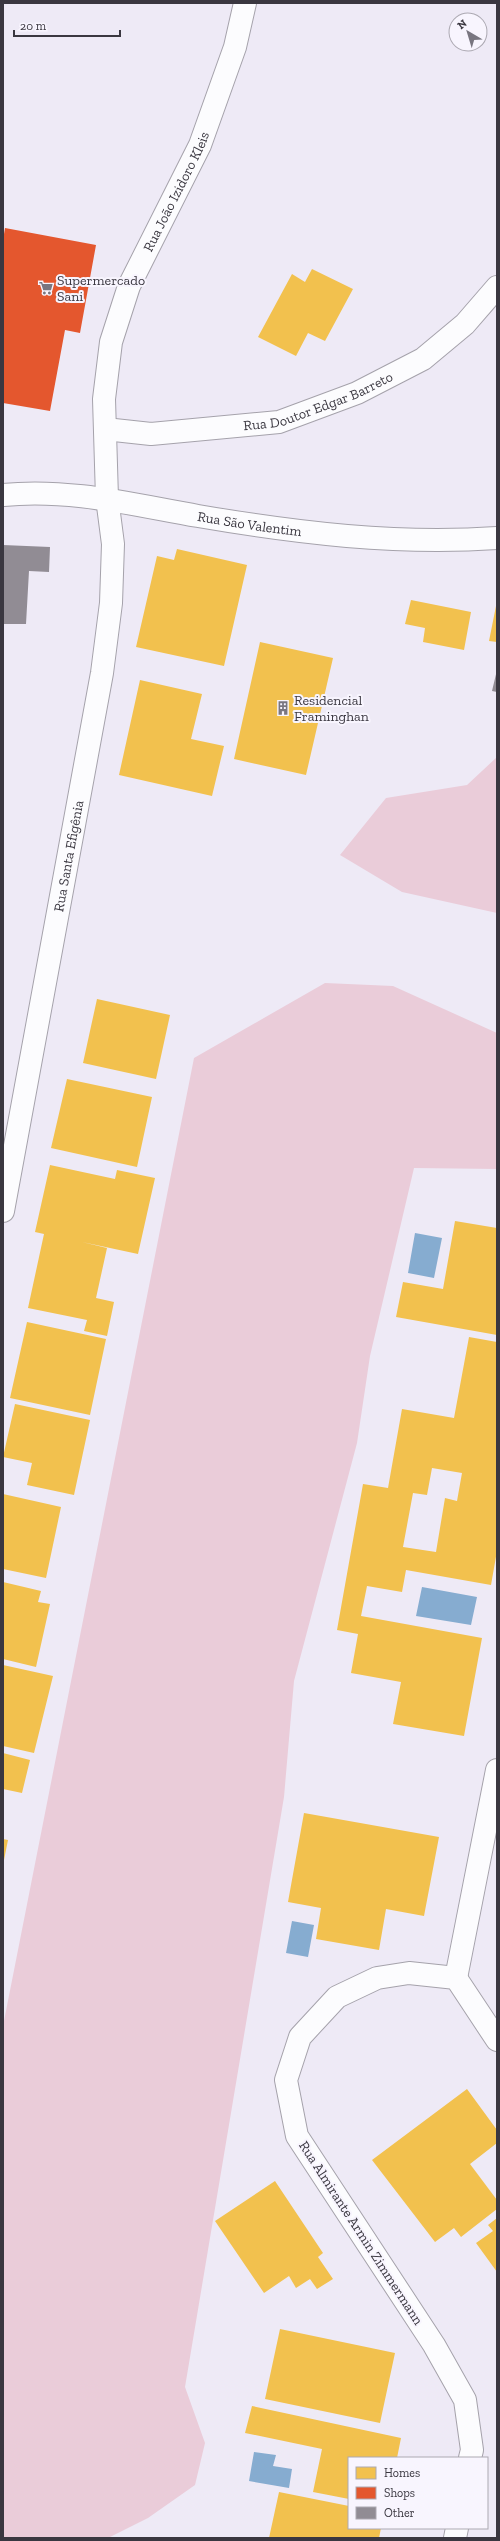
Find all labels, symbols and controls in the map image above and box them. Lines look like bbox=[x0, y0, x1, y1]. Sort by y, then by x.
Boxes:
scale bar bbox=[14, 12, 120, 38]
north arrow bbox=[448, 12, 488, 52]
text: N bbox=[455, 16, 470, 32]
text: 20 m bbox=[20, 19, 47, 33]
street label: Rua João Izidoro Kleis bbox=[139, 129, 213, 254]
place label: Supermercado Sani bbox=[57, 272, 145, 305]
supermarket icon: Supermercado Sani bbox=[38, 280, 54, 296]
street label: Rua Doutor Edgar Barreto bbox=[243, 368, 395, 434]
street label: Rua São Valentim bbox=[196, 508, 303, 540]
place label: Residencial Framinghan bbox=[294, 692, 369, 725]
building icon: Residencial Framinghan bbox=[275, 700, 291, 716]
street label: Rua Santa Efigênia bbox=[50, 799, 87, 913]
street label: Rua Almirante Armin Zimmermann bbox=[295, 2138, 427, 2328]
legend bbox=[348, 2457, 488, 2529]
text: Homes bbox=[384, 2466, 420, 2480]
text: Shops bbox=[384, 2486, 415, 2500]
text: Other bbox=[384, 2506, 415, 2520]

